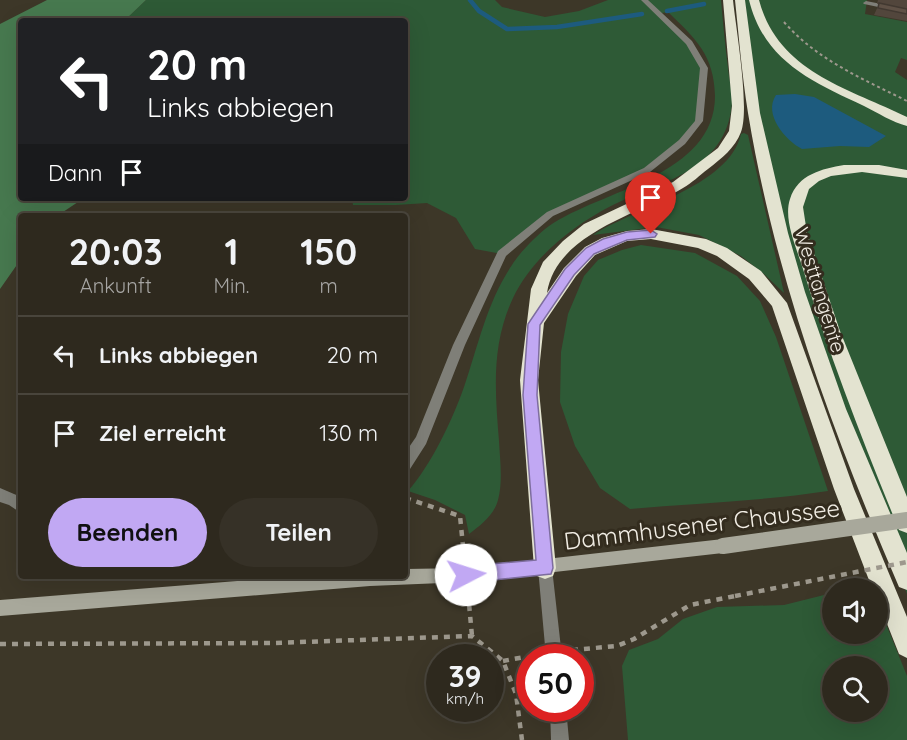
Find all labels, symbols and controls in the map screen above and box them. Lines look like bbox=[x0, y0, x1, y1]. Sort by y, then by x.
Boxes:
text: 20 m bbox=[147, 38, 247, 91]
icon: left bbox=[48, 42, 126, 120]
text: Links abbiegen bbox=[147, 90, 334, 124]
icon: arrive bbox=[115, 156, 148, 189]
text: Dann bbox=[48, 159, 103, 187]
pin bbox=[625, 172, 676, 234]
icon: arrive bbox=[634, 181, 667, 214]
street label: Westtangente bbox=[790, 224, 851, 356]
text: 20:03 bbox=[69, 229, 163, 274]
text: 1 bbox=[224, 229, 238, 274]
text: 150 bbox=[300, 229, 357, 274]
text: Ankunft bbox=[80, 273, 152, 298]
text: Min. bbox=[213, 273, 249, 298]
text: m bbox=[320, 273, 338, 298]
icon: left bbox=[48, 339, 81, 372]
text: Links abbiegen bbox=[99, 341, 258, 369]
text: 20 m bbox=[327, 341, 378, 369]
icon: arrive bbox=[48, 417, 81, 450]
text: Ziel erreicht bbox=[99, 419, 227, 447]
text: 130 m bbox=[319, 419, 378, 447]
street label: Dammhusener Chaussee bbox=[562, 492, 842, 556]
button: Beenden bbox=[48, 498, 207, 567]
button: Teilen bbox=[219, 498, 378, 567]
position arrow bbox=[434, 543, 498, 607]
map controls bbox=[822, 578, 888, 722]
button: sound bbox=[822, 578, 888, 644]
speed limit sign: 50 bbox=[516, 644, 594, 722]
button: search bbox=[822, 656, 888, 722]
text: 39 bbox=[448, 657, 482, 695]
text: km/h bbox=[446, 689, 484, 708]

